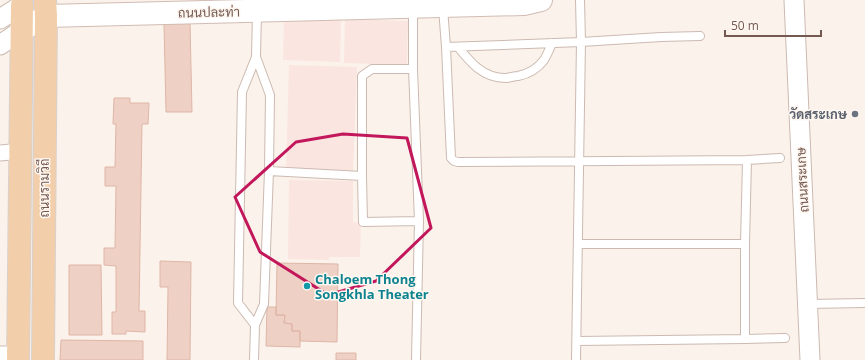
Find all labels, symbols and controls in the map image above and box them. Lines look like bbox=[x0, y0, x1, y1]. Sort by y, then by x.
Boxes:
street label: ถนนปละท่า bbox=[178, 2, 240, 22]
scale bar bbox=[725, 12, 821, 38]
text: 50 m bbox=[731, 17, 759, 34]
place label: วัดสระเกษ bbox=[789, 105, 848, 123]
marker: วัดสระเกษ bbox=[850, 109, 860, 119]
street label: ถนนสระเกษ bbox=[791, 147, 813, 213]
street label: ถนนรามวิถี bbox=[35, 159, 53, 217]
place label: Chaloem Thong Songkhla Theater bbox=[315, 270, 429, 303]
marker: Chaloem Thong Songkhla Theater bbox=[302, 281, 312, 291]

